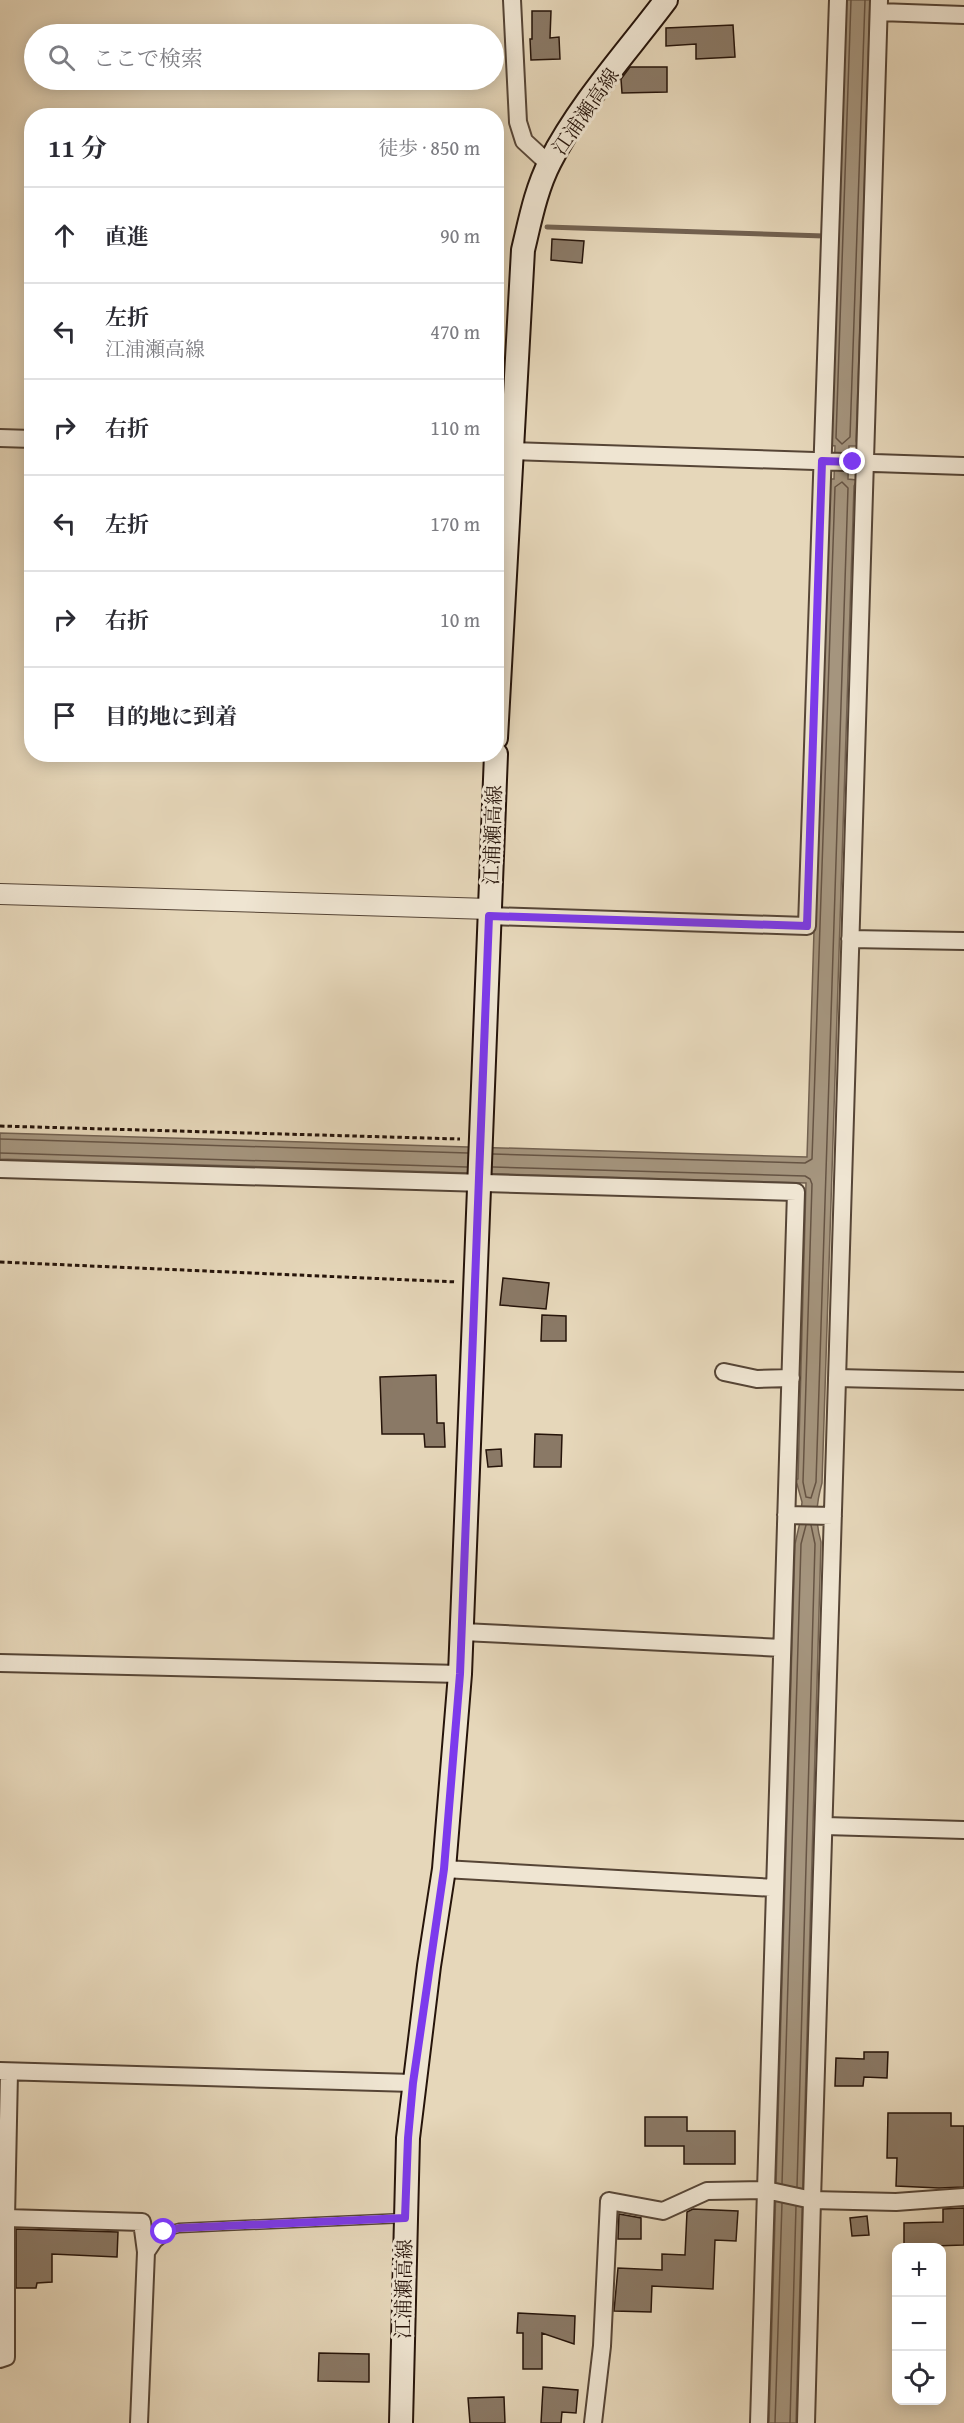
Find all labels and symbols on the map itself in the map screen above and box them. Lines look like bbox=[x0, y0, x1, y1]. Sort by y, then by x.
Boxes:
street label: 江浦瀬高線 bbox=[544, 62, 626, 160]
route end bbox=[839, 448, 865, 474]
street label: 江浦瀬高線 bbox=[476, 785, 508, 885]
route start bbox=[150, 2218, 176, 2244]
street label: 江浦瀬高線 bbox=[388, 2239, 418, 2339]

